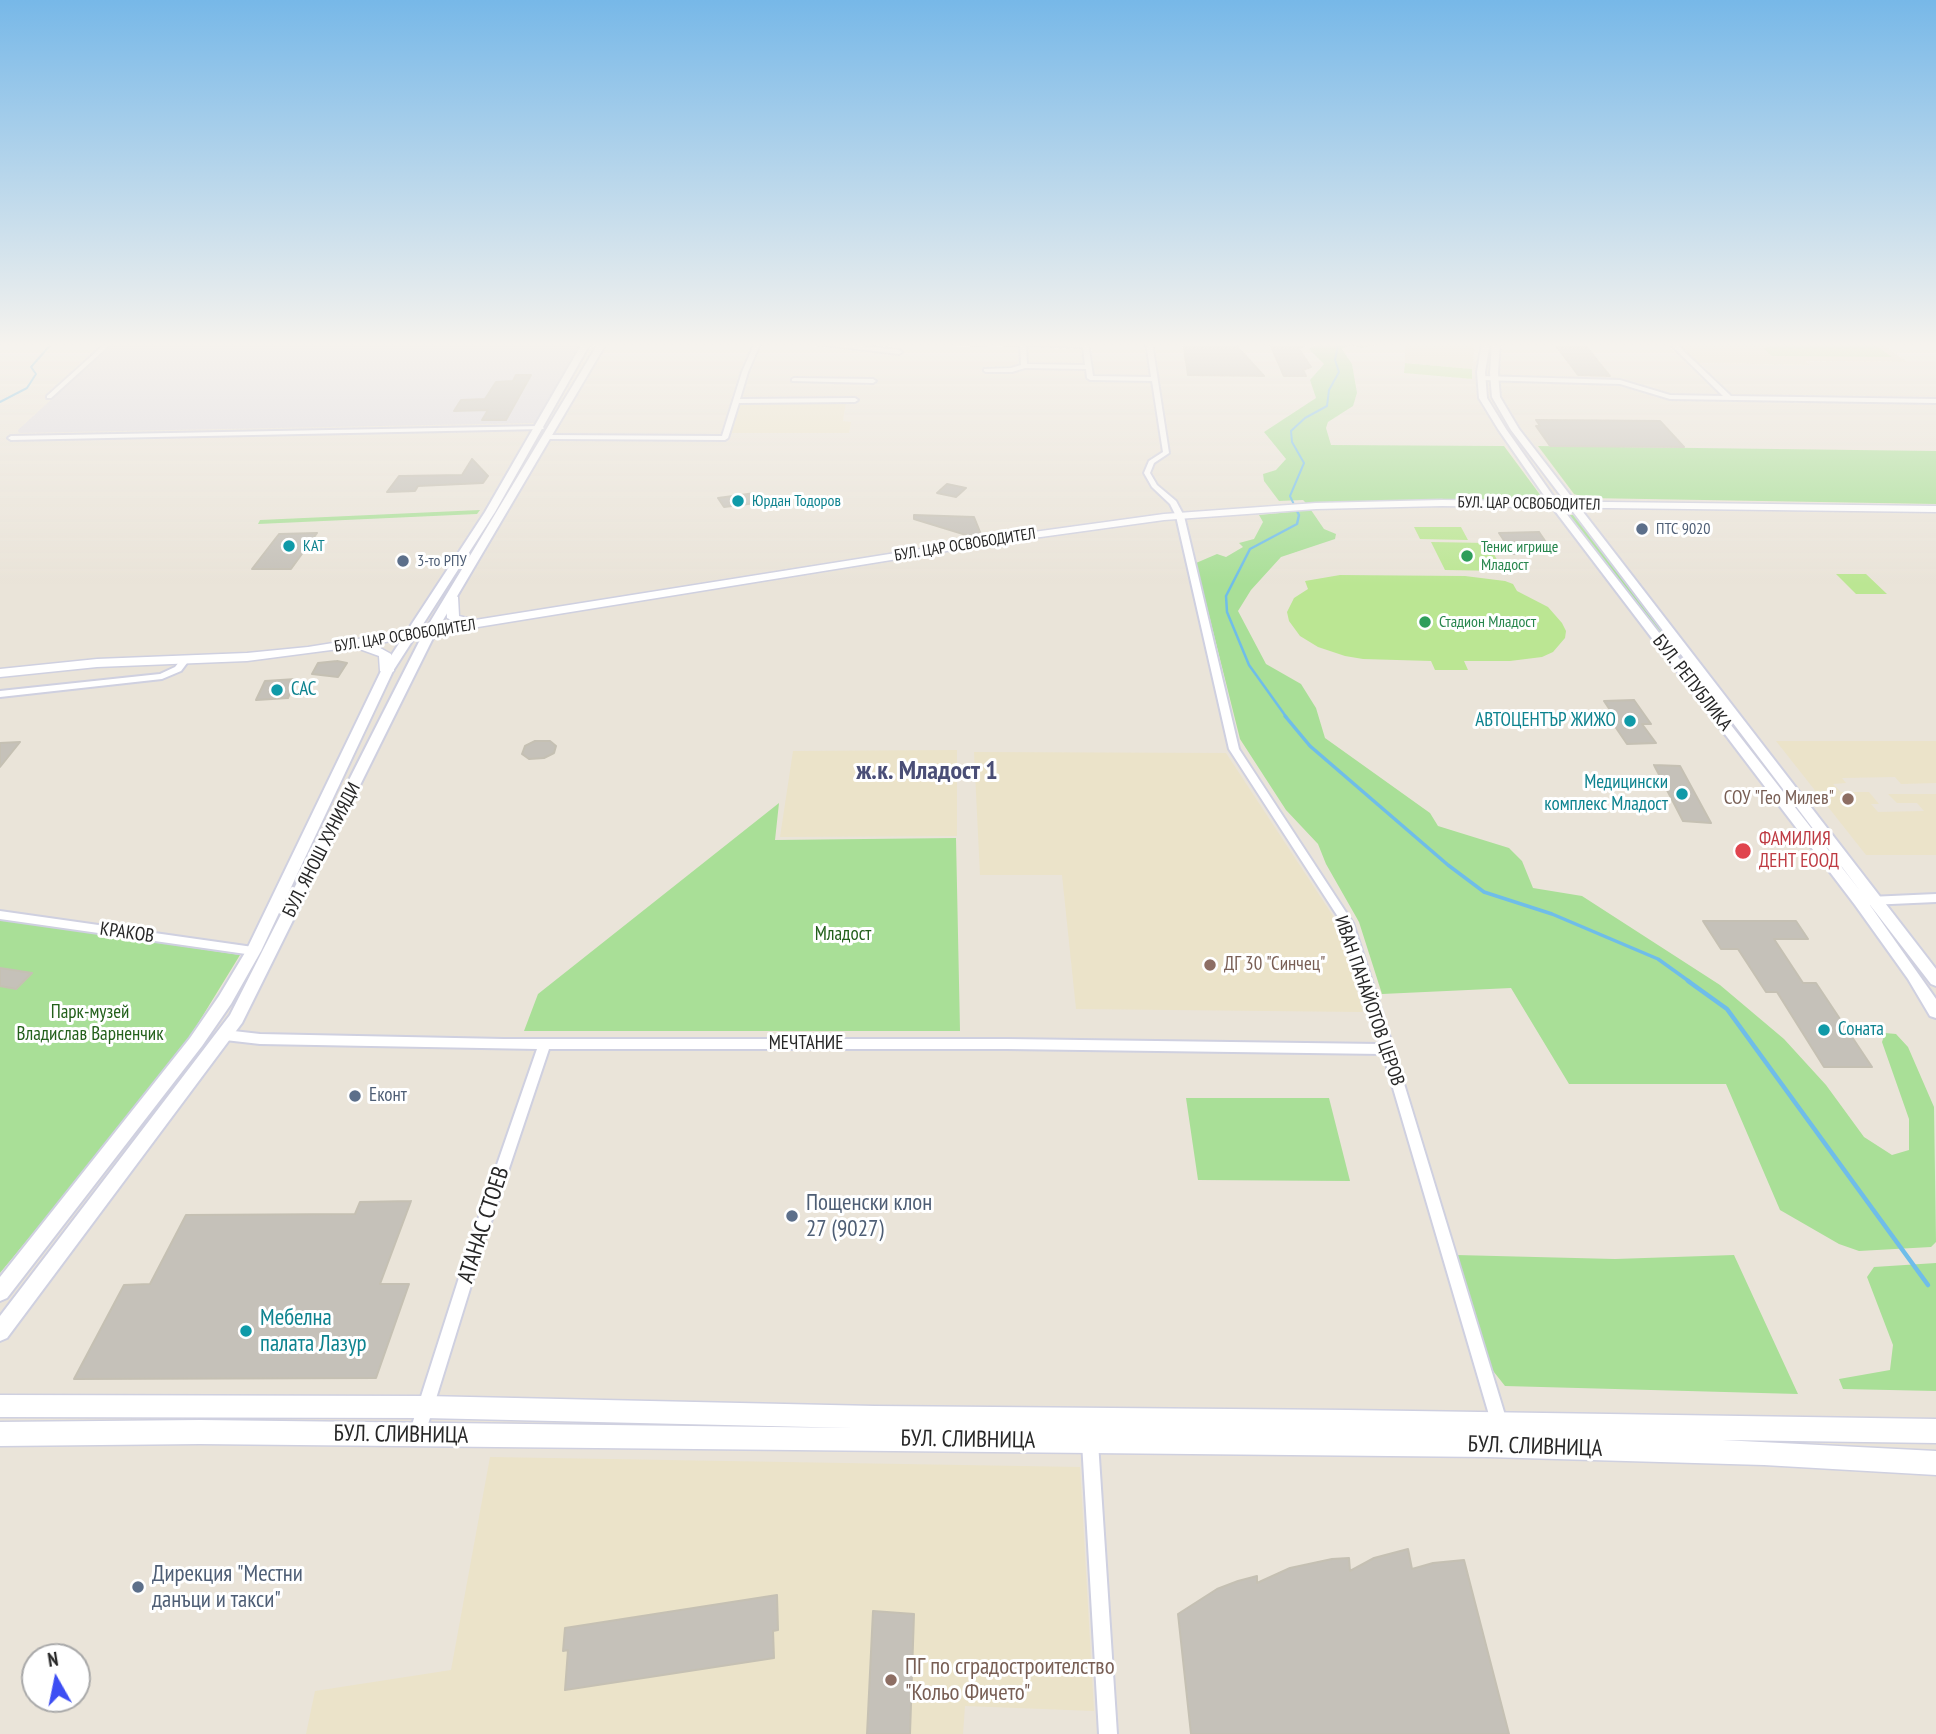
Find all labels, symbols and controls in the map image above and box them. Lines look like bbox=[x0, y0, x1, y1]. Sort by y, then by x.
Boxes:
place label: Юрдан Тодоров bbox=[752, 491, 841, 511]
marker: Юрдан Тодоров bbox=[730, 493, 746, 509]
street label: БУЛ. ЦАР ОСВОБОДИТЕЛ bbox=[1457, 493, 1601, 515]
place label: ПТС 9020 bbox=[1656, 519, 1710, 539]
marker: ПТС 9020 bbox=[1634, 521, 1650, 537]
street label: БУЛ. ЦАР ОСВОБОДИТЕЛ bbox=[893, 524, 1037, 566]
place label: КАТ bbox=[303, 536, 325, 556]
place label: Тенис игрище Младост bbox=[1481, 537, 1558, 575]
marker: КАТ bbox=[281, 538, 297, 554]
marker: Тенис игрище Младост bbox=[1459, 548, 1475, 564]
place label: 3-то РПУ bbox=[417, 551, 467, 571]
marker: 3-то РПУ bbox=[395, 553, 411, 569]
place label: Стадион Младост bbox=[1439, 612, 1536, 632]
marker: Стадион Младост bbox=[1417, 614, 1433, 630]
street label: БУЛ. ЦАР ОСВОБОДИТЕЛ bbox=[333, 615, 477, 657]
street label: БУЛ. РЕПУБЛИКА bbox=[1647, 630, 1737, 736]
place label: САС bbox=[291, 679, 317, 701]
marker: САС bbox=[269, 682, 285, 698]
place label: АВТОЦЕНТЪР ЖИЖО bbox=[1475, 710, 1616, 732]
marker: АВТОЦЕНТЪР ЖИЖО bbox=[1622, 713, 1638, 729]
district label: ж.к. Младост 1 bbox=[856, 756, 998, 788]
place label: Медицински комплекс Младост bbox=[1544, 772, 1668, 816]
street label: БУЛ. ЯНОШ ХУНИЯДИ bbox=[278, 779, 366, 921]
marker: Медицински комплекс Младост bbox=[1674, 786, 1690, 802]
place label: СОУ "Гео Милев" bbox=[1724, 788, 1834, 810]
marker: СОУ "Гео Милев" bbox=[1840, 791, 1856, 807]
place label: ФАМИЛИЯ ДЕНТ ЕООД bbox=[1759, 829, 1839, 873]
marker: ФАМИЛИЯ ДЕНТ ЕООД bbox=[1733, 841, 1753, 861]
street label: ИВАН ПАНАЙОТОВ ЦЕРОВ bbox=[1329, 913, 1409, 1089]
street label: КРАКОВ bbox=[98, 918, 156, 948]
park label: Младост bbox=[815, 924, 871, 946]
place label: ДГ 30 "Синчец" bbox=[1224, 954, 1326, 976]
marker: ДГ 30 "Синчец" bbox=[1202, 957, 1218, 973]
park label: Парк-музей Владислав Варненчик bbox=[16, 1002, 164, 1046]
place label: Соната bbox=[1838, 1019, 1884, 1041]
marker: Соната bbox=[1816, 1022, 1832, 1038]
street label: МЕЧТАНИЕ bbox=[769, 1033, 843, 1055]
place label: Еконт bbox=[369, 1085, 407, 1107]
marker: Еконт bbox=[347, 1088, 363, 1104]
street label: АТАНАС СТОЕВ bbox=[452, 1164, 516, 1286]
place label: Пощенски клон 27 (9027) bbox=[806, 1189, 932, 1243]
marker: Пощенски клон 27 (9027) bbox=[784, 1208, 800, 1224]
place label: Мебелна палата Лазур bbox=[260, 1304, 367, 1358]
marker: Мебелна палата Лазур bbox=[238, 1323, 254, 1339]
street label: БУЛ. СЛИВНИЦА bbox=[333, 1420, 469, 1450]
street label: БУЛ. СЛИВНИЦА bbox=[900, 1425, 1036, 1455]
street label: БУЛ. СЛИВНИЦА bbox=[1467, 1431, 1603, 1463]
place label: Дирекция "Местни данъци и такси" bbox=[152, 1560, 303, 1614]
marker: Дирекция "Местни данъци и такси" bbox=[130, 1579, 146, 1595]
north arrow bbox=[21, 1643, 91, 1713]
text: N bbox=[46, 1647, 60, 1672]
place label: ПГ по сградостроителство "Кольо Фичето" bbox=[905, 1653, 1115, 1707]
marker: ПГ по сградостроителство "Кольо Фичето" bbox=[883, 1672, 899, 1688]

